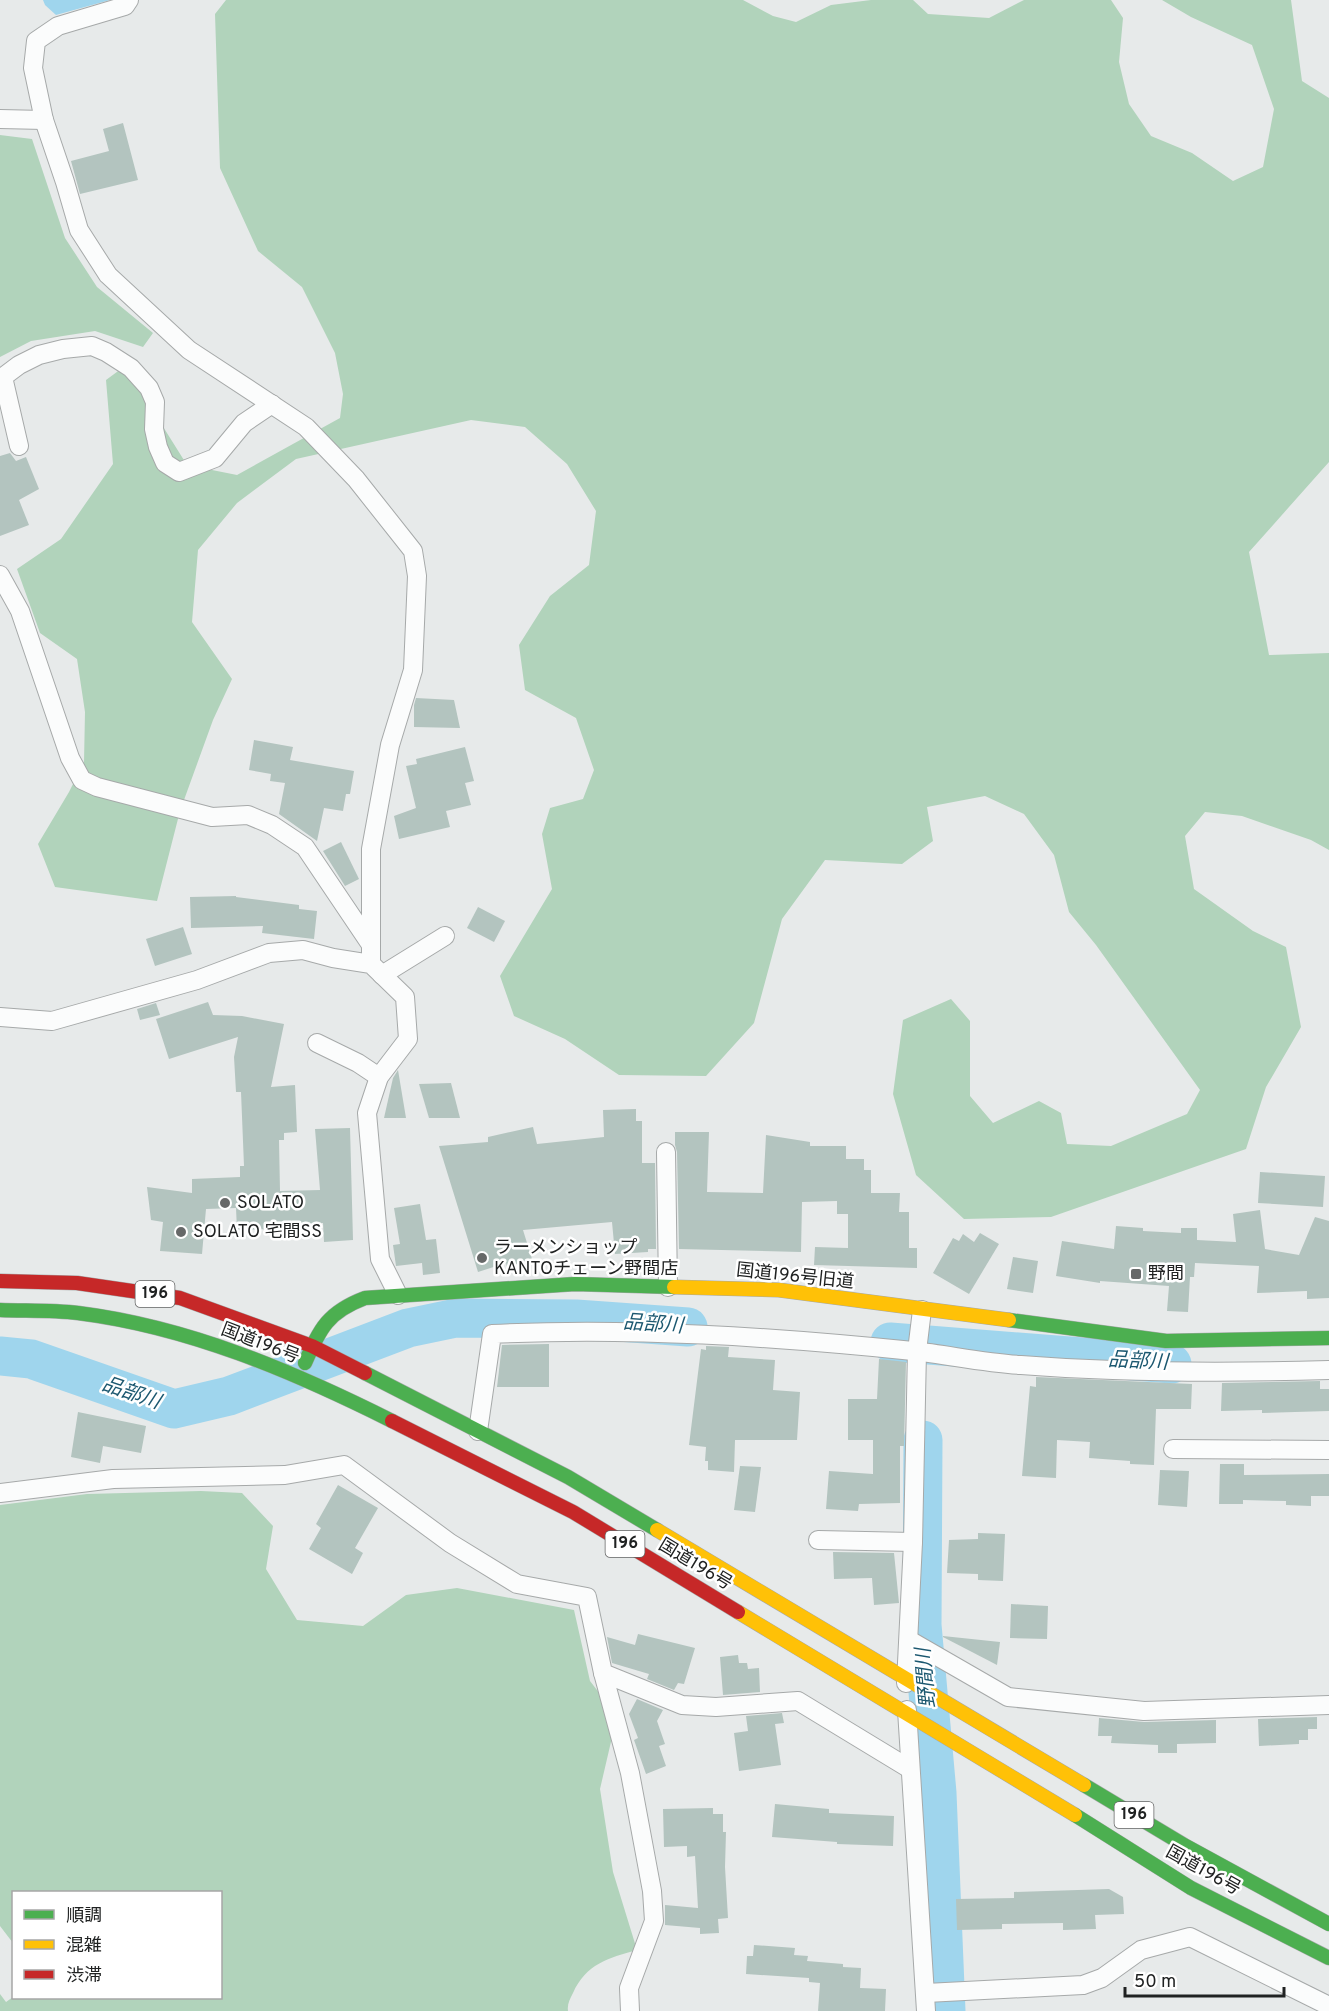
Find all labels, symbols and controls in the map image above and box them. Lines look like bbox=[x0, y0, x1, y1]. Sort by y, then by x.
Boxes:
place label: SOLATO bbox=[237, 1192, 304, 1215]
marker: SOLATO bbox=[218, 1196, 232, 1210]
place label: SOLATO 宅間SS bbox=[193, 1221, 322, 1244]
marker: SOLATO 宅間SS bbox=[174, 1225, 188, 1239]
place label: ラーメンショップ KANTOチェーン野間店 bbox=[494, 1237, 678, 1281]
marker: ラーメンショップ KANTOチェーン野間店 bbox=[475, 1251, 489, 1265]
street label: 国道196号旧道 bbox=[735, 1259, 855, 1295]
place label: 野間 bbox=[1148, 1263, 1184, 1286]
marker: 野間 bbox=[1129, 1267, 1143, 1281]
road number: 196 bbox=[136, 1281, 174, 1307]
water label: 品部川 bbox=[622, 1310, 686, 1340]
street label: 国道196号 bbox=[217, 1319, 303, 1369]
water label: 品部川 bbox=[1107, 1347, 1171, 1377]
water label: 品部川 bbox=[98, 1372, 165, 1417]
road number: 196 bbox=[606, 1531, 644, 1557]
street label: 国道196号 bbox=[654, 1534, 736, 1596]
water label: 野間川 bbox=[911, 1645, 943, 1709]
road number: 196 bbox=[1114, 1802, 1154, 1828]
street label: 国道196号 bbox=[1161, 1841, 1245, 1901]
legend bbox=[12, 1891, 222, 1999]
text: 順調 bbox=[66, 1905, 102, 1928]
text: 混雑 bbox=[66, 1935, 102, 1958]
scale bar bbox=[1125, 1960, 1284, 1998]
text: 渋滞 bbox=[66, 1965, 102, 1988]
text: 50 m bbox=[1134, 1971, 1176, 1994]

